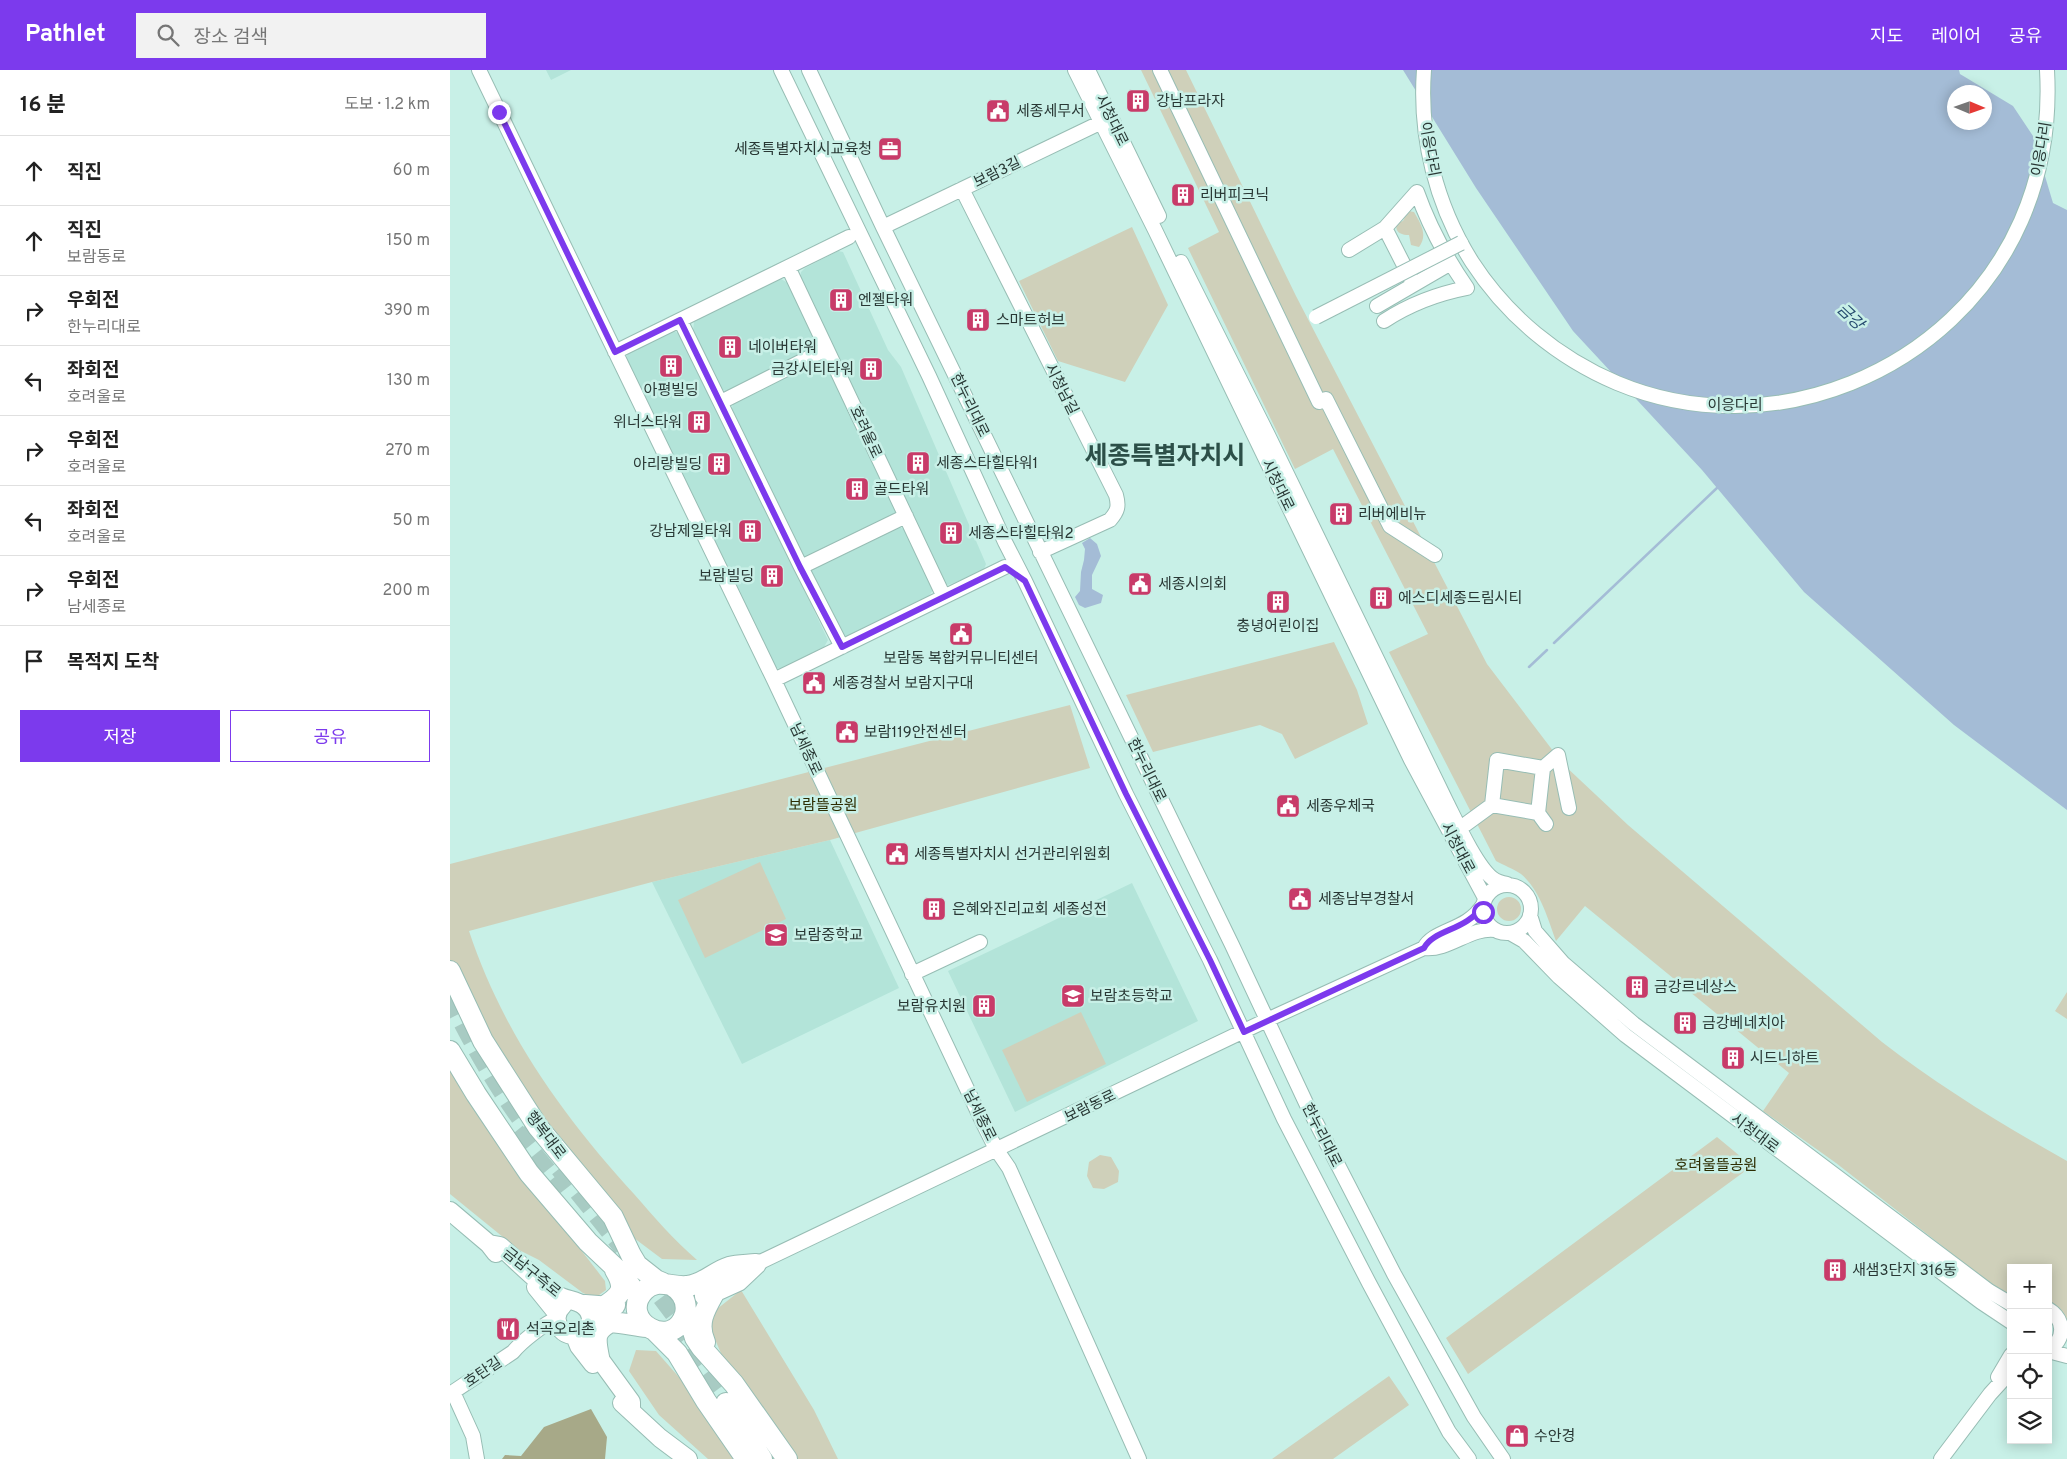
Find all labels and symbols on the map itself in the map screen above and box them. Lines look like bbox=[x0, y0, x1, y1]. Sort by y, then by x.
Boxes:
north arrow bbox=[1947, 85, 1992, 130]
building icon: 강남프라자 bbox=[1125, 88, 1151, 114]
street label: 시청대로 bbox=[1090, 92, 1131, 150]
place label: 강남프라자 bbox=[1156, 93, 1225, 112]
public building icon: 세종세무서 bbox=[985, 98, 1011, 124]
route end bbox=[488, 101, 511, 124]
place label: 세종세무서 bbox=[1016, 103, 1085, 122]
street label: 이응다리 bbox=[1414, 120, 1443, 178]
street label: 이응다리 bbox=[2028, 120, 2057, 178]
office icon: 세종특별자치시교육청 bbox=[877, 136, 903, 162]
place label: 세종특별자치시교육청 bbox=[734, 141, 872, 160]
street label: 보람3길 bbox=[971, 154, 1024, 193]
building icon: 리버피크닉 bbox=[1170, 182, 1196, 208]
place label: 리버피크닉 bbox=[1200, 187, 1269, 206]
building icon: 엔젤타워 bbox=[828, 287, 854, 313]
place label: 엔젤타워 bbox=[858, 292, 913, 311]
water label: 금강 bbox=[1832, 300, 1869, 336]
building icon: 스마트허브 bbox=[965, 307, 991, 333]
place label: 스마트허브 bbox=[996, 312, 1065, 331]
building icon: 네이버타워 bbox=[717, 334, 743, 360]
place label: 네이버타워 bbox=[748, 339, 817, 358]
building icon: 아평빌딩 bbox=[658, 353, 684, 379]
building icon: 금강시티타워 bbox=[858, 356, 884, 382]
place label: 금강시티타워 bbox=[771, 361, 854, 380]
street label: 시청남길 bbox=[1040, 361, 1082, 419]
street label: 한누리대로 bbox=[945, 370, 992, 441]
place label: 아평빌딩 bbox=[643, 382, 699, 401]
street label: 이응다리 bbox=[1707, 397, 1763, 416]
street label: 호려울로 bbox=[844, 404, 885, 462]
building icon: 위너스타워 bbox=[686, 409, 712, 435]
place label: 위너스타워 bbox=[613, 414, 682, 433]
district label: 세종특별자치시 bbox=[1084, 442, 1246, 474]
building icon: 세종스타힐타워1 bbox=[905, 450, 931, 476]
building icon: 아리랑빌딩 bbox=[706, 451, 732, 477]
place label: 세종스타힐타워1 bbox=[936, 455, 1038, 474]
place label: 아리랑빌딩 bbox=[633, 456, 702, 475]
street label: 시청대로 bbox=[1256, 457, 1297, 515]
building icon: 골드타워 bbox=[844, 476, 870, 502]
place label: 골드타워 bbox=[874, 481, 929, 500]
building icon: 리버에비뉴 bbox=[1328, 501, 1354, 527]
place label: 리버에비뉴 bbox=[1358, 506, 1427, 525]
building icon: 강남제일타워 bbox=[737, 518, 763, 544]
building icon: 세종스타힐타워2 bbox=[938, 520, 964, 546]
place label: 강남제일타워 bbox=[649, 523, 732, 542]
place label: 세종스타힐타워2 bbox=[968, 525, 1074, 544]
building icon: 보람빌딩 bbox=[759, 563, 785, 589]
place label: 보람빌딩 bbox=[699, 568, 754, 587]
public building icon: 세종시의회 bbox=[1127, 571, 1153, 597]
place label: 세종시의회 bbox=[1158, 576, 1227, 595]
building icon: 에스디세종드림시티 bbox=[1368, 585, 1394, 611]
building icon: 충녕어린이집 bbox=[1265, 589, 1291, 615]
place label: 에스디세종드림시티 bbox=[1398, 590, 1522, 609]
place label: 충녕어린이집 bbox=[1237, 618, 1319, 637]
public building icon: 보람동 복합커뮤니티센터 bbox=[948, 621, 974, 647]
place label: 보람동 복합커뮤니티센터 bbox=[883, 650, 1039, 669]
public building icon: 세종경찰서 보람지구대 bbox=[801, 670, 827, 696]
place label: 세종경찰서 보람지구대 bbox=[832, 675, 974, 694]
public building icon: 보람119안전센터 bbox=[834, 719, 860, 745]
street label: 남세종로 bbox=[784, 721, 825, 779]
place label: 보람119안전센터 bbox=[864, 724, 967, 743]
street label: 한누리대로 bbox=[1122, 735, 1169, 806]
public building icon: 세종우체국 bbox=[1275, 793, 1301, 819]
park label: 보람뜰공원 bbox=[788, 797, 858, 816]
place label: 세종우체국 bbox=[1306, 798, 1375, 817]
street label: 시청대로 bbox=[1435, 820, 1478, 878]
public building icon: 세종특별자치시 선거관리위원회 bbox=[884, 841, 910, 867]
place label: 세종특별자치시 선거관리위원회 bbox=[914, 846, 1111, 865]
public building icon: 세종남부경찰서 bbox=[1287, 886, 1313, 912]
place label: 세종남부경찰서 bbox=[1318, 891, 1415, 910]
building icon: 은혜와진리교회 세종성전 bbox=[921, 896, 947, 922]
place label: 은혜와진리교회 세종성전 bbox=[952, 901, 1107, 920]
route start bbox=[1472, 901, 1495, 924]
school or university icon: 보람중학교 bbox=[763, 922, 789, 948]
place label: 보람중학교 bbox=[794, 926, 863, 946]
building icon: 금강르네상스 bbox=[1624, 974, 1650, 1000]
place label: 금강르네상스 bbox=[1654, 979, 1737, 998]
school or university icon: 보람초등학교 bbox=[1060, 983, 1086, 1009]
place label: 보람초등학교 bbox=[1090, 987, 1173, 1007]
building icon: 보람유치원 bbox=[971, 993, 997, 1019]
place label: 보람유치원 bbox=[897, 998, 966, 1017]
building icon: 금강베네치아 bbox=[1672, 1010, 1698, 1036]
place label: 금강베네치아 bbox=[1702, 1015, 1785, 1034]
building icon: 시드니하트 bbox=[1720, 1045, 1746, 1071]
place label: 시드니하트 bbox=[1750, 1050, 1819, 1069]
street label: 남세종로 bbox=[958, 1087, 999, 1145]
street label: 보람동로 bbox=[1062, 1087, 1120, 1128]
street label: 한누리대로 bbox=[1297, 1101, 1345, 1171]
street label: 행복대로 bbox=[521, 1108, 569, 1164]
street label: 시청대로 bbox=[1726, 1110, 1782, 1158]
park label: 호려울뜰공원 bbox=[1675, 1157, 1757, 1176]
street label: 금남구즉로 bbox=[498, 1244, 564, 1302]
building icon: 새샘3단지 316동 bbox=[1822, 1257, 1848, 1283]
place label: 새샘3단지 316동 bbox=[1852, 1262, 1957, 1281]
restaurant icon: 석곡오리촌 bbox=[495, 1316, 521, 1342]
place label: 석곡오리촌 bbox=[526, 1321, 595, 1340]
street label: 호탄길 bbox=[461, 1354, 506, 1393]
shop icon: 수안경 bbox=[1504, 1423, 1530, 1449]
place label: 수안경 bbox=[1534, 1428, 1575, 1447]

